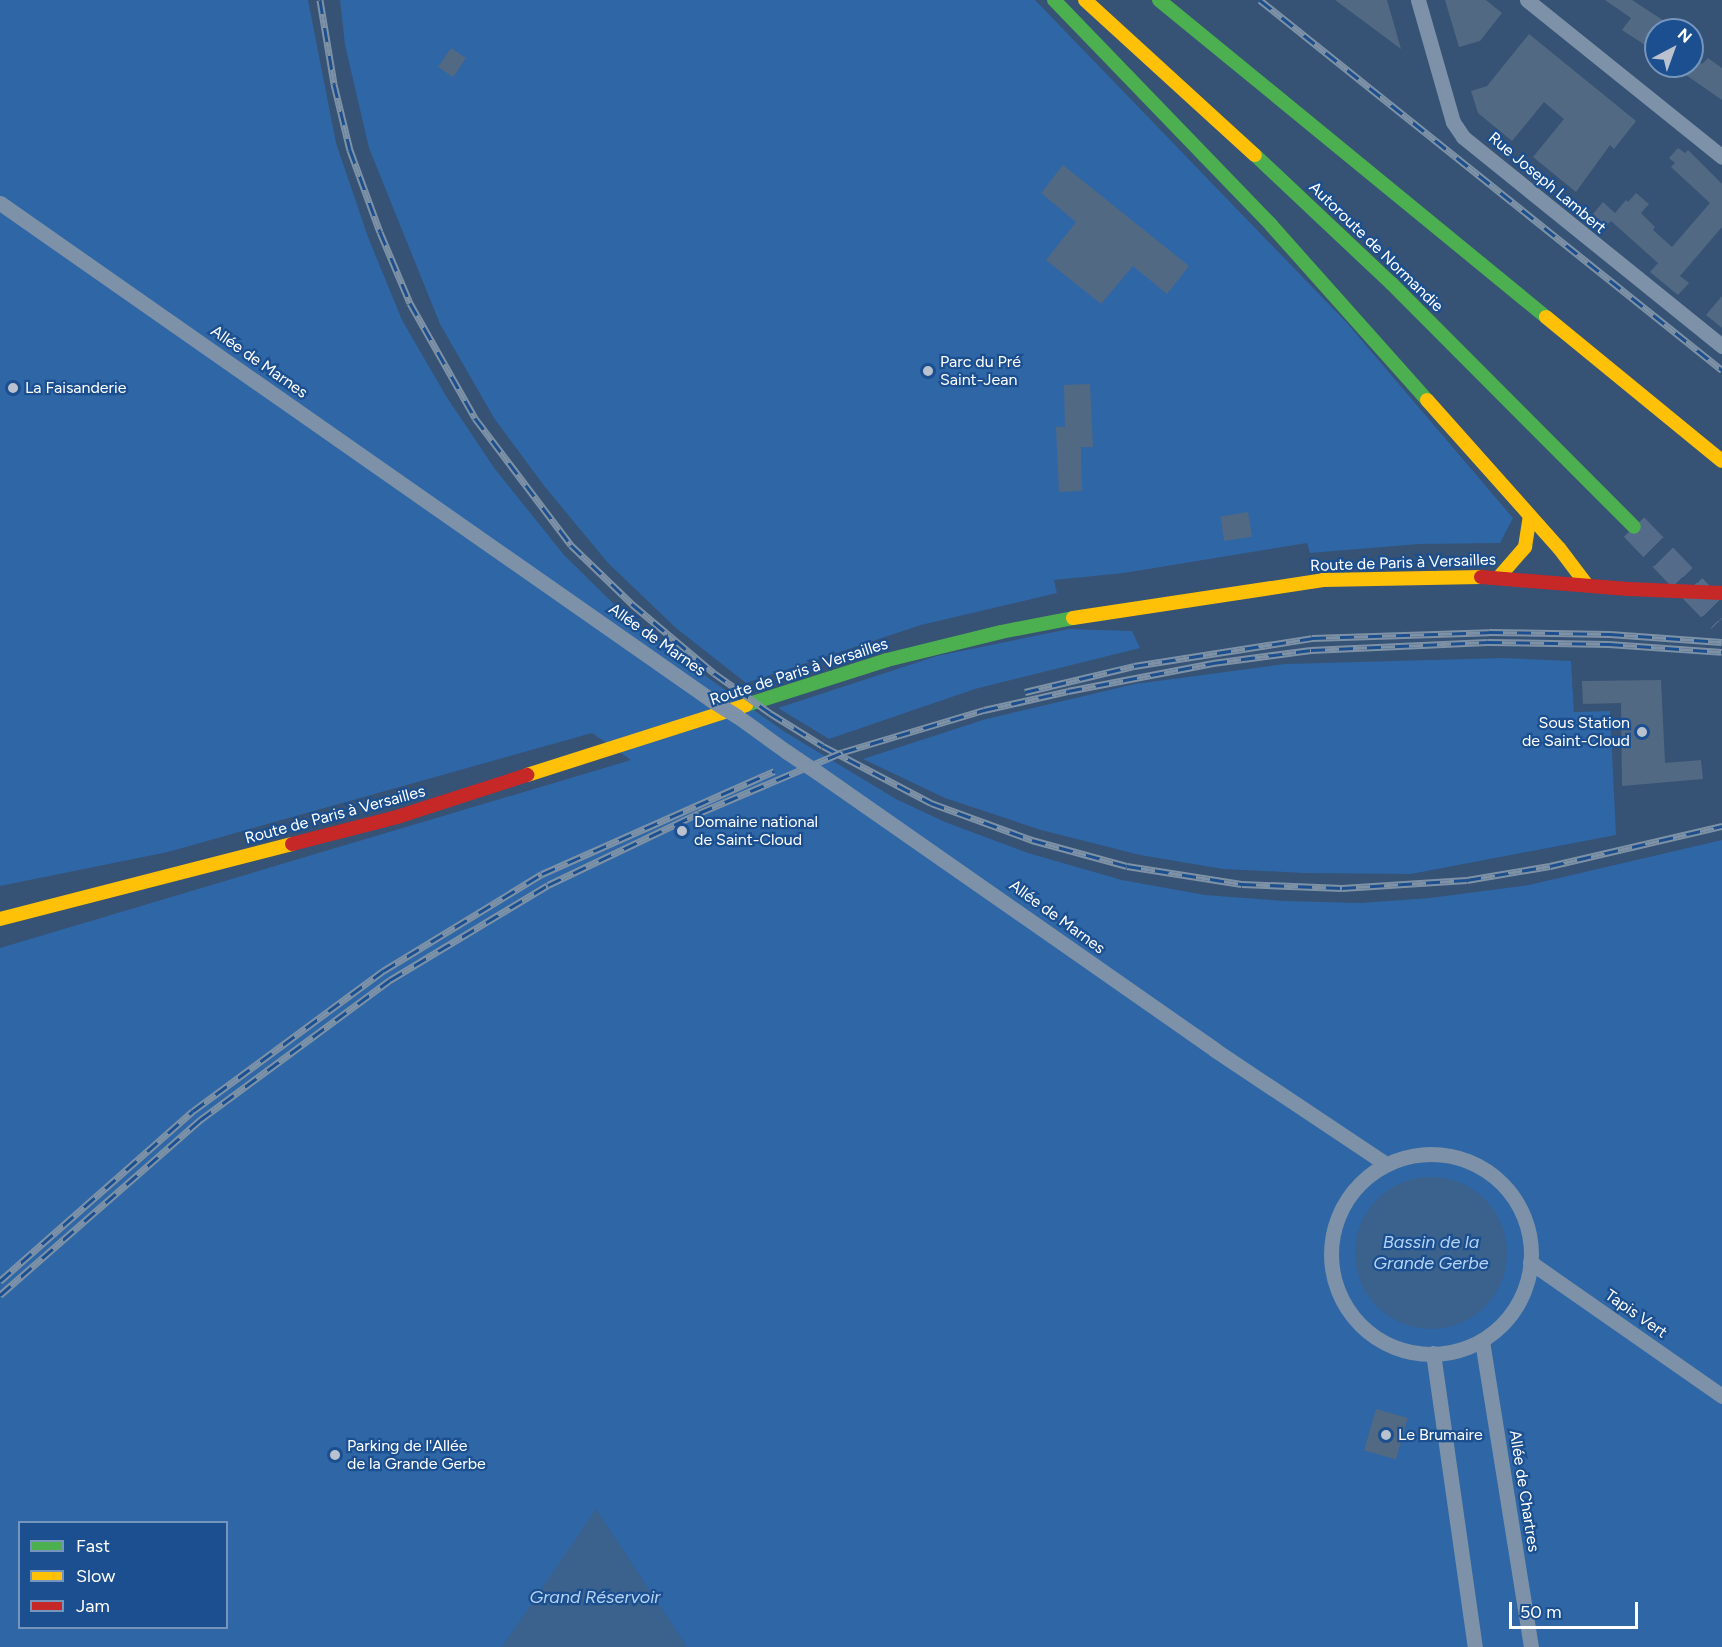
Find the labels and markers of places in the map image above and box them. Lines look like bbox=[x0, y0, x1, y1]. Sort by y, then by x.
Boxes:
place label: Parc du Pré Saint-Jean bbox=[940, 352, 1021, 390]
marker: Parc du Pré Saint-Jean bbox=[921, 364, 935, 378]
place label: La Faisanderie bbox=[25, 378, 126, 398]
marker: La Faisanderie bbox=[6, 381, 20, 395]
place label: Sous Station de Saint-Cloud bbox=[1522, 713, 1630, 751]
marker: Sous Station de Saint-Cloud bbox=[1635, 725, 1649, 739]
place label: Domaine national de Saint-Cloud bbox=[694, 812, 818, 850]
marker: Domaine national de Saint-Cloud bbox=[675, 824, 689, 838]
place label: Le Brumaire bbox=[1398, 1425, 1483, 1445]
marker: Le Brumaire bbox=[1379, 1428, 1393, 1442]
place label: Parking de l'Allée de la Grande Gerbe bbox=[347, 1436, 486, 1474]
marker: Parking de l'Allée de la Grande Gerbe bbox=[328, 1448, 342, 1462]

